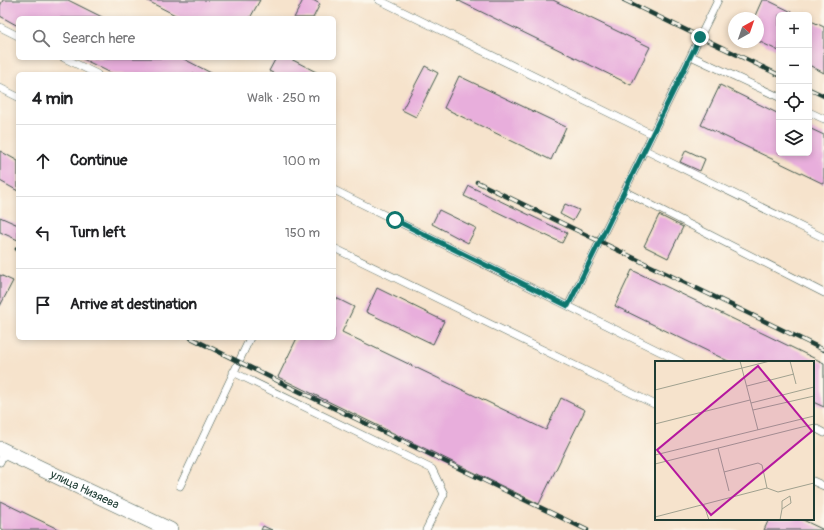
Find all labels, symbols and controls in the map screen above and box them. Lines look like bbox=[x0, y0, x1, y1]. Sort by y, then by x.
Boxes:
north arrow bbox=[728, 12, 764, 48]
map controls bbox=[776, 12, 812, 156]
button: + bbox=[776, 12, 812, 48]
search box bbox=[16, 16, 336, 60]
icon: search bbox=[30, 27, 52, 49]
route end bbox=[691, 28, 709, 46]
text: Search here bbox=[62, 29, 135, 48]
button: − bbox=[776, 48, 812, 84]
button: locate bbox=[776, 84, 812, 120]
text: 4 min bbox=[32, 88, 73, 109]
text: Walk · 250 m bbox=[247, 90, 320, 106]
button: layers bbox=[776, 120, 812, 156]
icon: ahead bbox=[32, 150, 54, 172]
text: Continue bbox=[70, 151, 128, 170]
text: 100 m bbox=[283, 153, 320, 169]
route start bbox=[386, 211, 404, 229]
icon: left bbox=[32, 222, 54, 244]
text: Turn left bbox=[70, 223, 126, 242]
text: 150 m bbox=[285, 225, 320, 241]
icon: arrive bbox=[32, 294, 54, 316]
text: Arrive at destination bbox=[70, 295, 197, 314]
inset map bbox=[655, 361, 814, 520]
street label: улица Низяева bbox=[47, 467, 122, 513]

